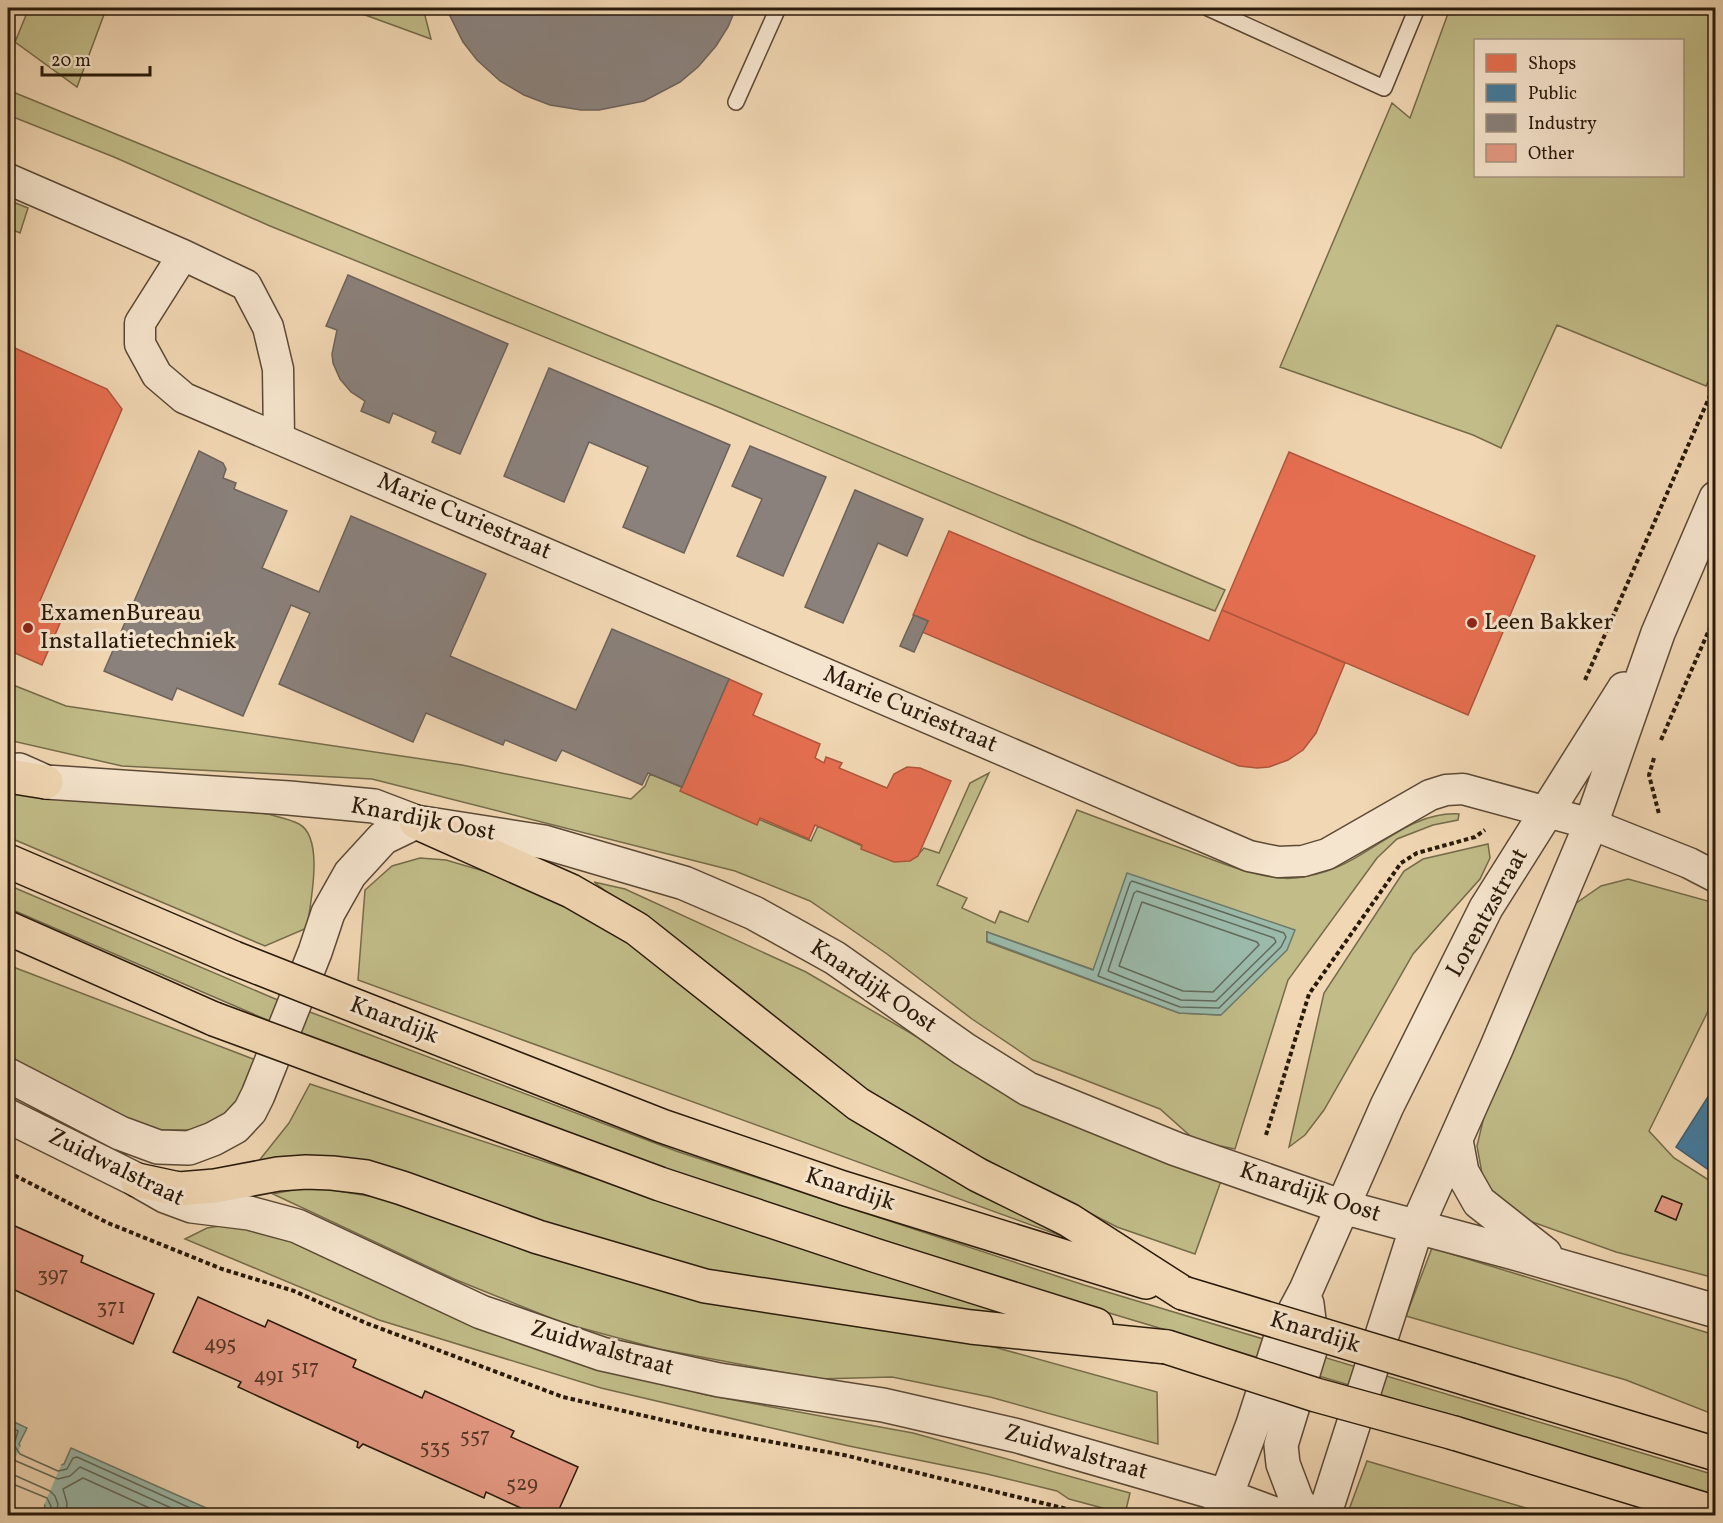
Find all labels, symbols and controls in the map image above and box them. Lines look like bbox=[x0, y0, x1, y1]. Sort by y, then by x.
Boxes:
scale bar bbox=[42, 39, 150, 77]
legend bbox=[1474, 39, 1684, 177]
text: 20 m bbox=[51, 49, 91, 74]
text: Shops bbox=[1528, 52, 1576, 77]
text: Public bbox=[1528, 82, 1577, 107]
text: Industry bbox=[1528, 112, 1597, 137]
text: Other bbox=[1528, 142, 1575, 167]
street label: Marie Curiestraat bbox=[372, 465, 556, 569]
place label: ExamenBureau Installatietechniek bbox=[40, 597, 236, 659]
place label: Leen Bakker bbox=[1484, 606, 1613, 640]
marker: Leen Bakker bbox=[1465, 616, 1479, 630]
marker: ExamenBureau Installatietechniek bbox=[21, 621, 35, 635]
street label: Marie Curiestraat bbox=[818, 658, 1002, 762]
street label: Knardijk Oost bbox=[348, 789, 498, 851]
street label: Lorentzstraat bbox=[1438, 842, 1538, 984]
street label: Knardijk Oost bbox=[803, 932, 943, 1042]
street label: Knardijk bbox=[344, 988, 444, 1054]
street label: Zuidwalstraat bbox=[42, 1120, 190, 1216]
street label: Knardijk Oost bbox=[1235, 1154, 1385, 1232]
street label: Knardijk bbox=[801, 1159, 899, 1221]
house number: 397 bbox=[37, 1261, 69, 1290]
house number: 371 bbox=[96, 1293, 126, 1322]
street label: Knardijk bbox=[1266, 1303, 1364, 1363]
street label: Zuidwalstraat bbox=[526, 1312, 678, 1386]
house number: 495 bbox=[204, 1330, 236, 1359]
house number: 517 bbox=[291, 1354, 319, 1383]
house number: 491 bbox=[254, 1362, 284, 1391]
street label: Zuidwalstraat bbox=[1000, 1416, 1152, 1490]
house number: 557 bbox=[460, 1422, 490, 1451]
house number: 535 bbox=[420, 1433, 450, 1462]
house number: 529 bbox=[506, 1470, 538, 1499]

